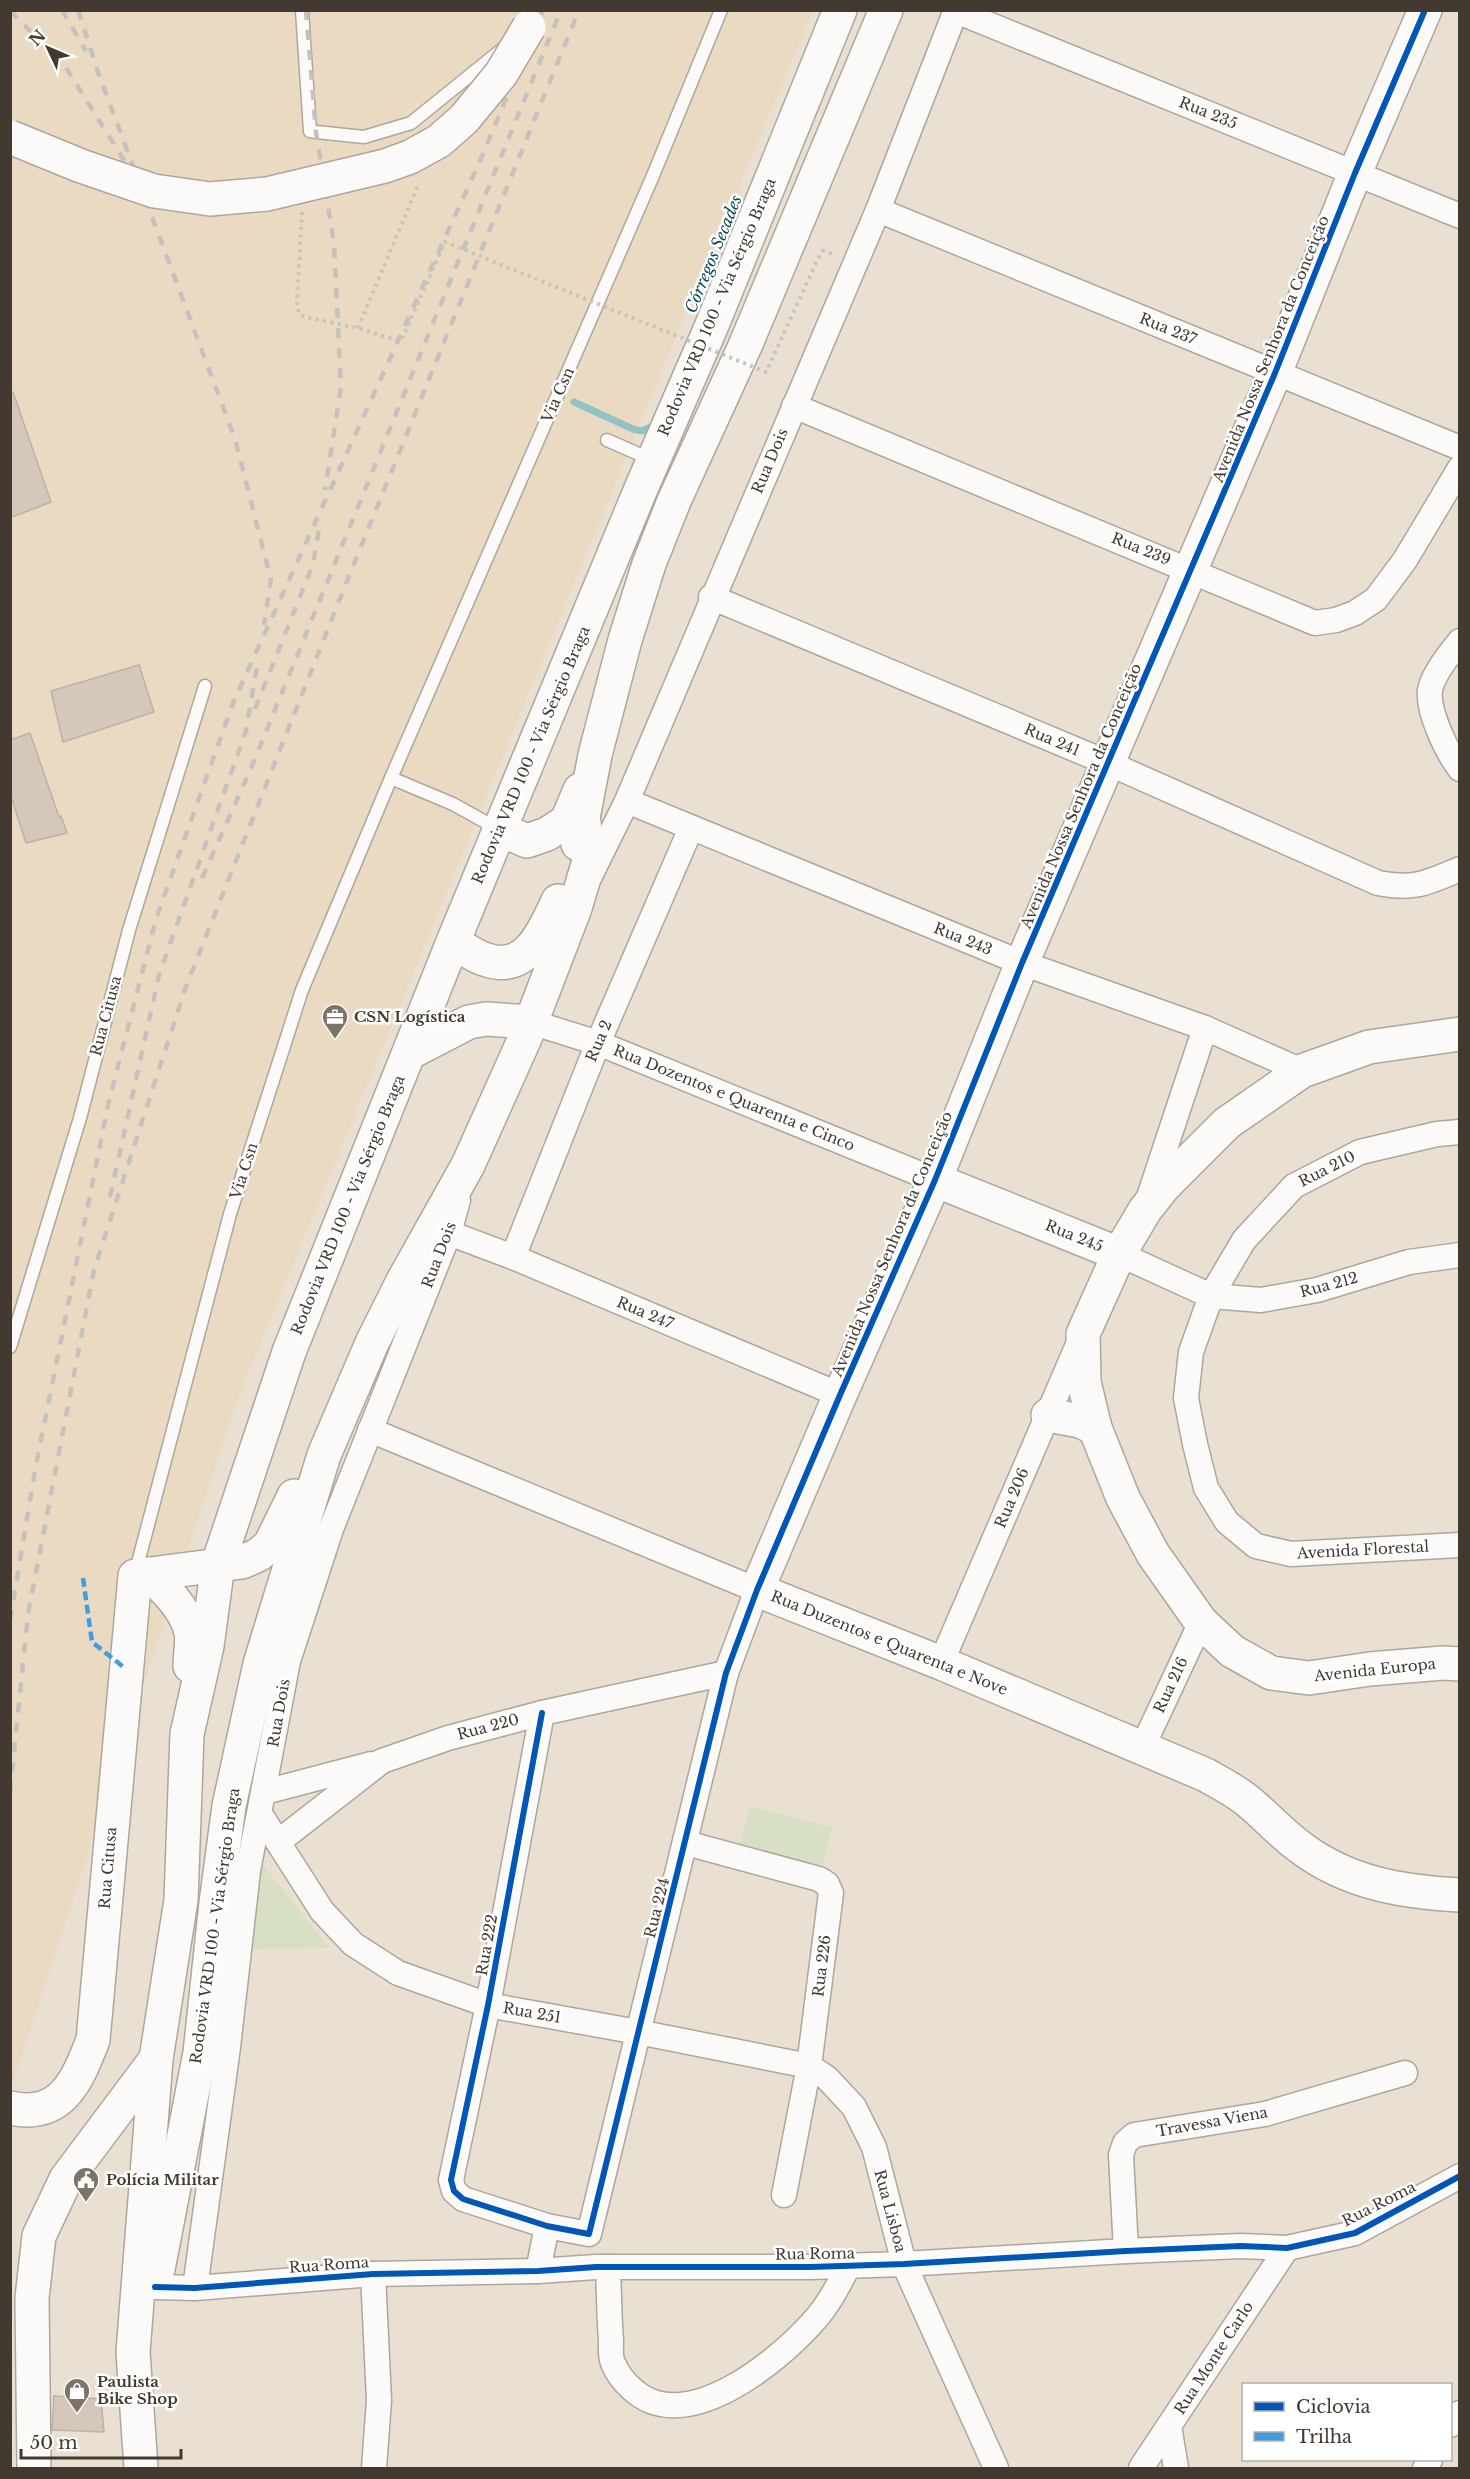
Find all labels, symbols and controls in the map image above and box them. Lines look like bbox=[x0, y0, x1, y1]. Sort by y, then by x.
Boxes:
north arrow bbox=[18, 18, 78, 78]
text: N bbox=[25, 25, 50, 50]
street label: Rua 235 bbox=[1176, 92, 1240, 133]
street label: Rodovia VRD 100 - Via Sérgio Braga bbox=[653, 174, 780, 439]
water label: Córregos Secades bbox=[680, 192, 746, 316]
street label: Avenida Nossa Senhora da Conceição bbox=[1208, 212, 1333, 486]
street label: Rua 237 bbox=[1137, 308, 1200, 349]
street label: Via Csn bbox=[537, 364, 578, 426]
street label: Rua Dois bbox=[747, 425, 792, 496]
street label: Rua 239 bbox=[1109, 528, 1174, 569]
street label: Rodovia VRD 100 - Via Sérgio Braga bbox=[467, 622, 594, 887]
street label: Avenida Nossa Senhora da Conceição bbox=[1016, 660, 1145, 932]
street label: Rua 241 bbox=[1021, 719, 1083, 760]
street label: Rua 243 bbox=[931, 918, 995, 959]
street label: Rua Citusa bbox=[86, 973, 126, 1058]
office icon: CSN Logística bbox=[320, 1002, 350, 1040]
place label: CSN Logística bbox=[354, 1007, 466, 1026]
street label: Rua 2 bbox=[581, 1017, 616, 1065]
street label: Rua Dozentos e Quarenta e Cinco bbox=[611, 1040, 858, 1155]
street label: Rodovia VRD 100 - Via Sérgio Braga bbox=[287, 1072, 409, 1337]
street label: Avenida Nossa Senhora da Conceição bbox=[827, 1108, 956, 1380]
street label: Via Csn bbox=[225, 1140, 262, 1202]
street label: Rua 210 bbox=[1295, 1146, 1358, 1191]
street label: Rua 245 bbox=[1042, 1215, 1106, 1256]
street label: Rua Dois bbox=[417, 1219, 460, 1291]
street label: Rua 212 bbox=[1298, 1268, 1360, 1301]
street label: Rua 247 bbox=[614, 1292, 677, 1333]
street label: Rua 206 bbox=[990, 1465, 1033, 1531]
street label: Avenida Florestal bbox=[1295, 1537, 1430, 1562]
street label: Rua Duzentos e Quarenta e Nove bbox=[768, 1586, 1010, 1699]
street label: Rua 216 bbox=[1149, 1654, 1192, 1716]
street label: Avenida Europa bbox=[1312, 1654, 1437, 1685]
street label: Rua Dois bbox=[263, 1677, 294, 1749]
street label: Rua 220 bbox=[455, 1709, 521, 1744]
street label: Rodovia VRD 100 - Via Sérgio Braga bbox=[186, 1786, 243, 2065]
street label: Rua Citusa bbox=[94, 1825, 121, 1910]
street label: Rua 224 bbox=[640, 1876, 673, 1940]
street label: Rua 222 bbox=[472, 1913, 501, 1977]
street label: Rua 226 bbox=[808, 1934, 835, 1998]
street label: Rua 251 bbox=[501, 1998, 563, 2027]
street label: Travessa Viena bbox=[1155, 2102, 1270, 2141]
public building icon: Polícia Militar bbox=[71, 2165, 101, 2203]
street label: Rua Lisboa bbox=[870, 2167, 911, 2255]
place label: Polícia Militar bbox=[106, 2170, 219, 2189]
street label: Rua Roma bbox=[1339, 2177, 1419, 2230]
street label: Rua Roma bbox=[775, 2243, 856, 2264]
street label: Rua Roma bbox=[288, 2252, 370, 2277]
street label: Rua Monte Carlo bbox=[1170, 2297, 1257, 2418]
place label: Paulista Bike Shop bbox=[97, 2372, 178, 2408]
shop icon: Paulista Bike Shop bbox=[62, 2376, 92, 2414]
legend bbox=[1242, 2383, 1452, 2461]
text: Ciclovia bbox=[1296, 2396, 1371, 2418]
scale bar bbox=[21, 2422, 182, 2460]
text: Trilha bbox=[1296, 2426, 1352, 2448]
text: 50 m bbox=[30, 2432, 78, 2454]

